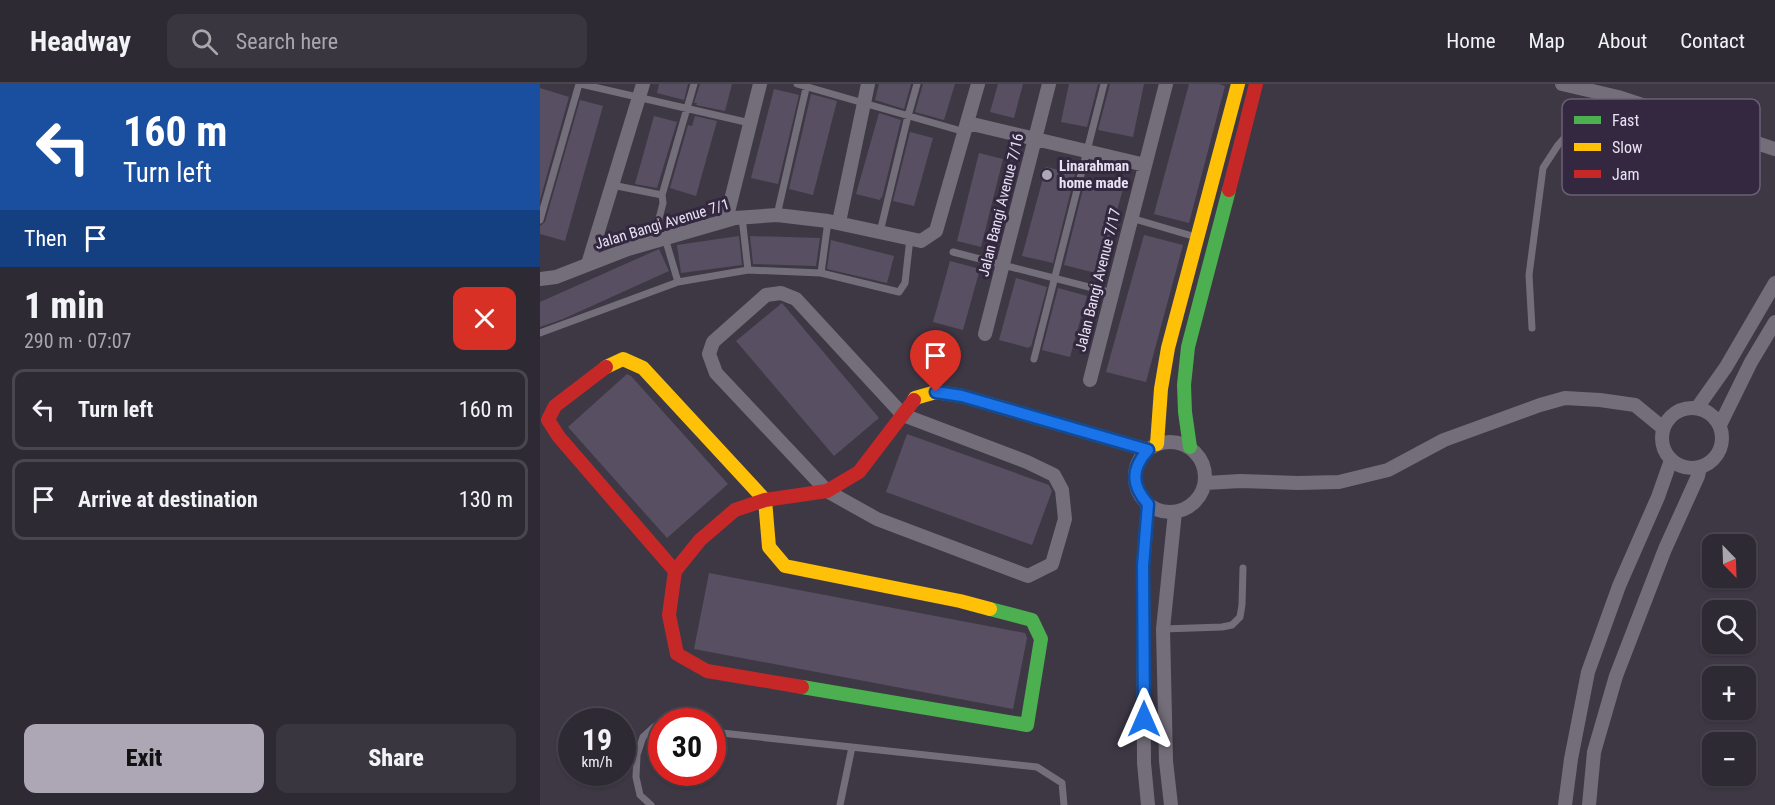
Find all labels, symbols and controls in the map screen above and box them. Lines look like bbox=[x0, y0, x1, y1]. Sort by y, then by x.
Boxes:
search box bbox=[167, 14, 587, 68]
text: Headway bbox=[30, 25, 131, 58]
icon: search bbox=[188, 25, 221, 58]
text: Search here bbox=[236, 29, 338, 54]
text: Home bbox=[1446, 29, 1496, 53]
text: Map bbox=[1529, 29, 1565, 53]
text: About bbox=[1598, 29, 1647, 53]
text: Contact bbox=[1680, 29, 1745, 53]
legend bbox=[1562, 99, 1760, 195]
text: 160 m bbox=[123, 107, 228, 156]
icon: left bbox=[24, 108, 102, 186]
text: Fast bbox=[1612, 111, 1639, 130]
street label: Jalan Bangi Avenue 7/16 bbox=[974, 131, 1028, 279]
text: Slow bbox=[1612, 138, 1642, 157]
text: Turn left bbox=[123, 157, 212, 189]
place label: Linarahman home made bbox=[1059, 157, 1129, 192]
text: Jam bbox=[1612, 165, 1639, 184]
marker: Linarahman home made bbox=[1040, 168, 1054, 182]
street label: Jalan Bangi Avenue 7/1 bbox=[593, 195, 731, 253]
street label: Jalan Bangi Avenue 7/17 bbox=[1071, 206, 1125, 354]
icon: arrive bbox=[79, 222, 112, 255]
text: Then bbox=[24, 226, 67, 251]
text: 1 min bbox=[24, 285, 104, 327]
button: close bbox=[453, 287, 516, 350]
text: 290 m · 07:07 bbox=[24, 329, 131, 353]
pin bbox=[910, 330, 961, 392]
icon: arrive bbox=[919, 339, 952, 372]
icon: left bbox=[27, 393, 60, 426]
text: Turn left bbox=[78, 397, 153, 422]
text: 160 m bbox=[459, 397, 513, 422]
icon: arrive bbox=[27, 483, 60, 516]
text: Arrive at destination bbox=[78, 487, 258, 512]
text: 130 m bbox=[459, 487, 513, 512]
north arrow bbox=[1702, 534, 1756, 588]
map controls bbox=[1702, 534, 1756, 786]
button: search bbox=[1702, 600, 1756, 654]
button: + bbox=[1702, 666, 1756, 720]
position arrow bbox=[1112, 687, 1176, 751]
speed limit sign: 30 bbox=[648, 708, 726, 786]
text: 19 bbox=[582, 722, 612, 757]
button: Exit bbox=[24, 724, 264, 793]
button: Share bbox=[276, 724, 516, 793]
button: − bbox=[1702, 732, 1756, 786]
text: km/h bbox=[582, 753, 612, 771]

